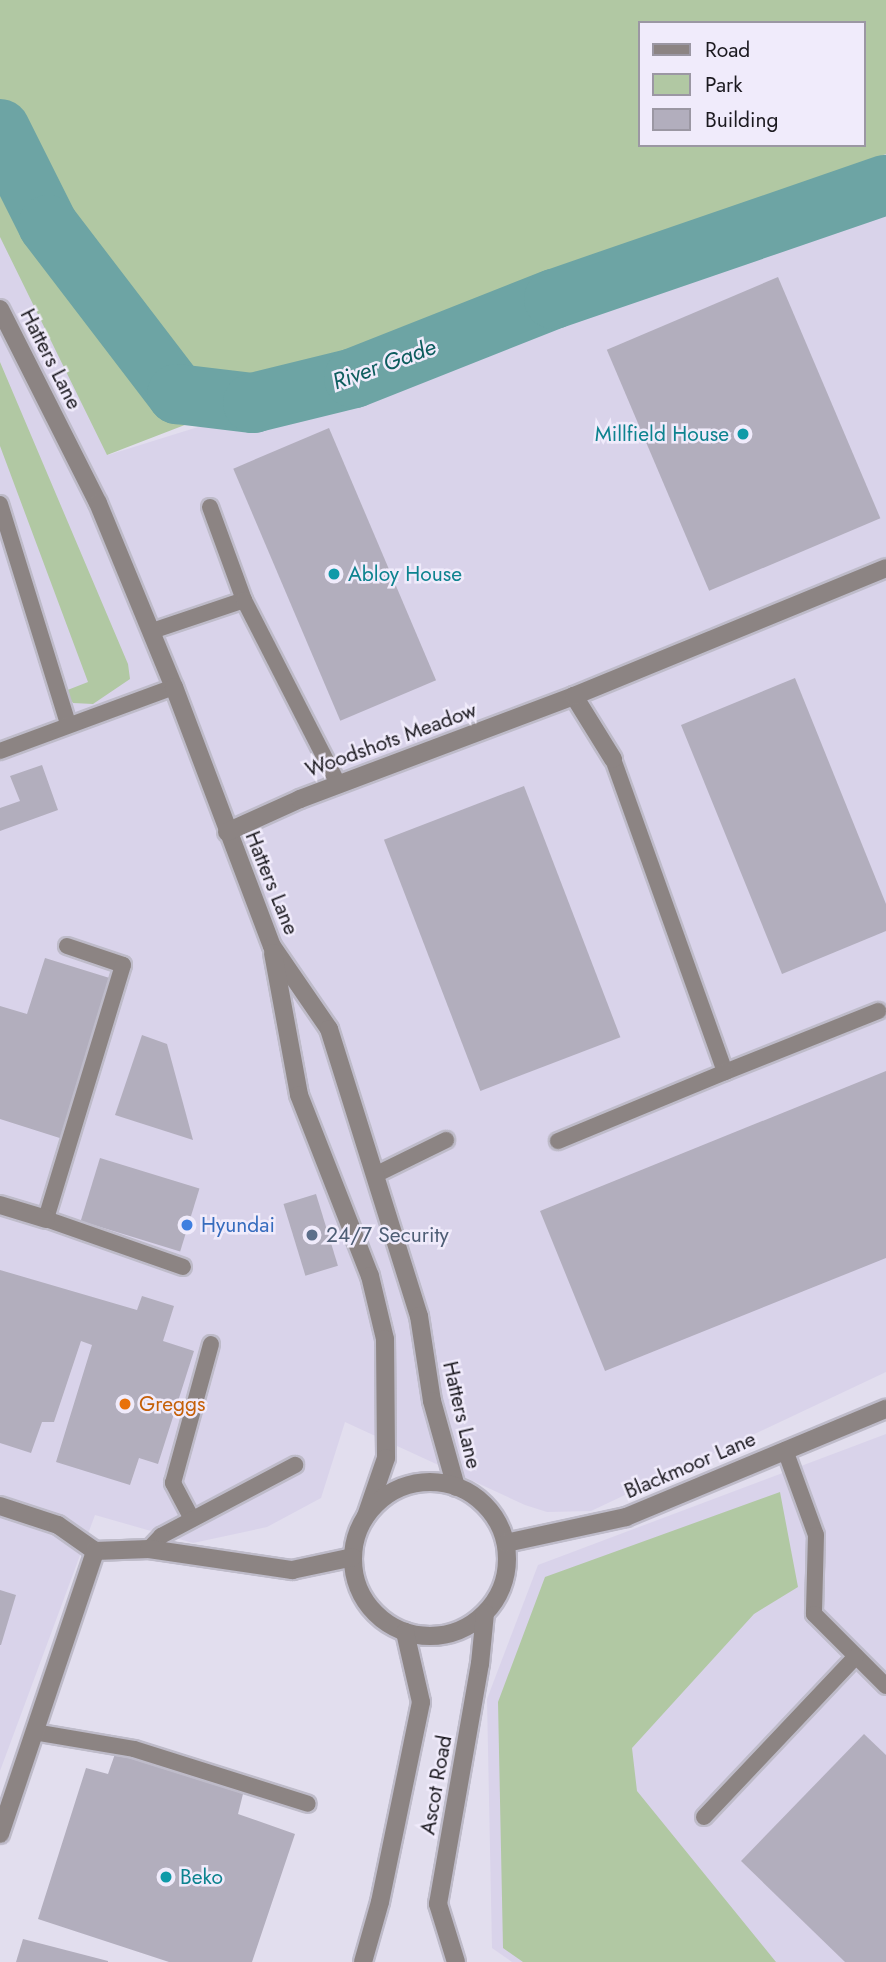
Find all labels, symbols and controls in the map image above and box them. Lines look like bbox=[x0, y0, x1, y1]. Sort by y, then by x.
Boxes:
legend bbox=[638, 21, 865, 147]
text: Road bbox=[705, 35, 750, 65]
text: Park bbox=[705, 70, 742, 100]
text: Building bbox=[705, 105, 778, 135]
street label: Hatters Lane bbox=[15, 305, 87, 413]
water label: River Gade bbox=[329, 333, 439, 395]
place label: Millfield House bbox=[595, 421, 729, 447]
marker: Millfield House bbox=[735, 426, 751, 442]
place label: Abloy House bbox=[348, 561, 462, 587]
marker: Abloy House bbox=[326, 566, 342, 582]
street label: Woodshots Meadow bbox=[302, 697, 480, 783]
street label: Hatters Lane bbox=[240, 828, 304, 938]
place label: Hyundai bbox=[201, 1212, 275, 1238]
marker: Hyundai bbox=[179, 1217, 195, 1233]
place label: 24/7 Security bbox=[326, 1222, 449, 1248]
marker: 24/7 Security bbox=[304, 1227, 320, 1243]
street label: Hatters Lane bbox=[437, 1359, 487, 1471]
place label: Greggs bbox=[139, 1391, 205, 1417]
marker: Greggs bbox=[117, 1396, 133, 1412]
street label: Blackmoor Lane bbox=[621, 1426, 759, 1504]
street label: Ascot Road bbox=[415, 1733, 457, 1837]
place label: Beko bbox=[180, 1864, 223, 1890]
marker: Beko bbox=[158, 1869, 174, 1885]

